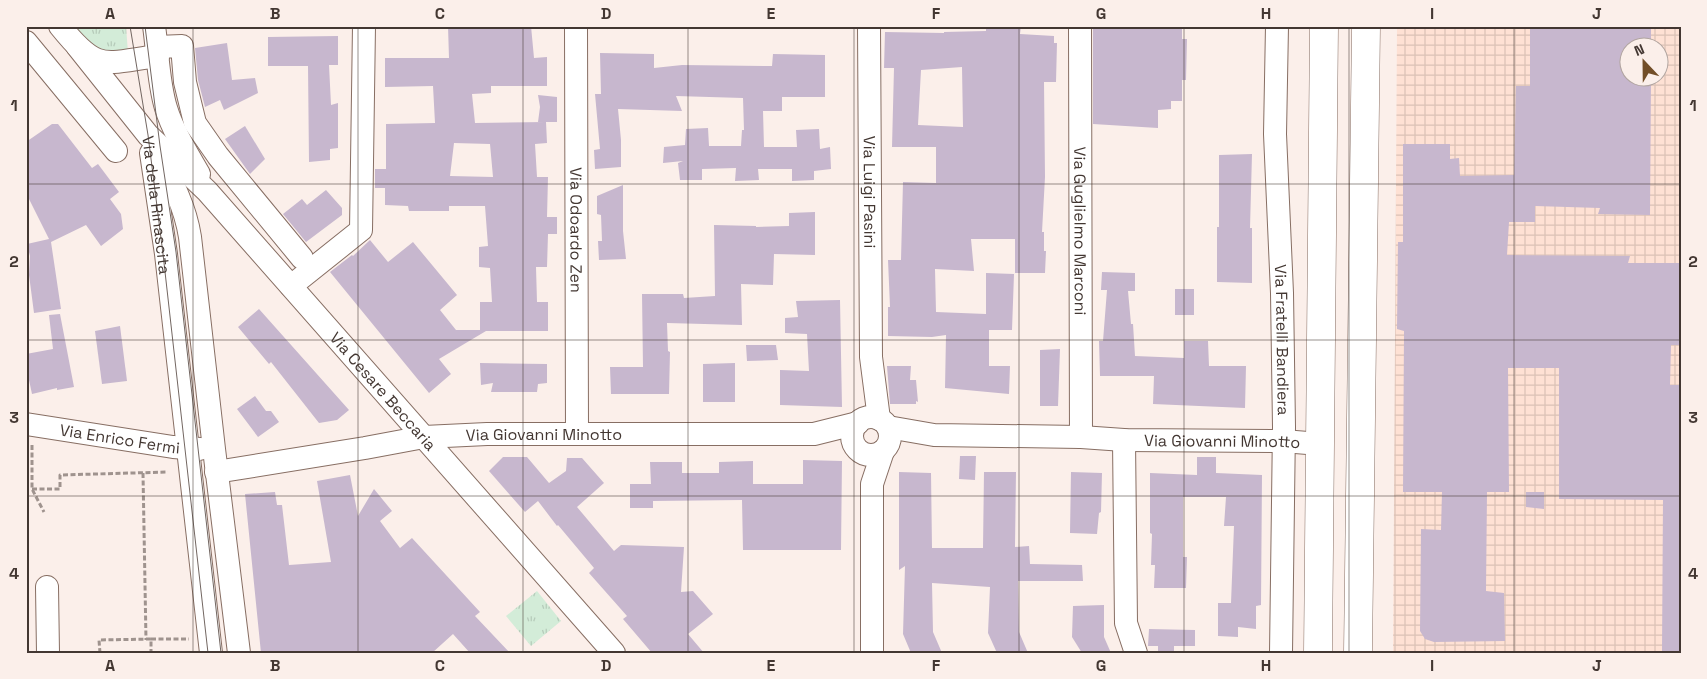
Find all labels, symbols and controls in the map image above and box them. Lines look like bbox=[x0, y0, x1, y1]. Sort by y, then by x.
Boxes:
text: A bbox=[105, 3, 115, 24]
text: B bbox=[270, 3, 280, 24]
text: C bbox=[435, 3, 445, 24]
text: D bbox=[601, 3, 611, 24]
text: E bbox=[767, 3, 776, 24]
text: F bbox=[932, 3, 941, 24]
text: G bbox=[1096, 3, 1106, 24]
text: H bbox=[1261, 3, 1271, 24]
text: I bbox=[1430, 3, 1434, 24]
text: J bbox=[1592, 3, 1602, 24]
north arrow bbox=[1620, 38, 1670, 88]
text: N bbox=[1631, 40, 1647, 60]
text: 1 bbox=[10, 95, 18, 116]
text: 1 bbox=[1689, 95, 1697, 116]
street label: Via della Rinascita bbox=[137, 134, 175, 275]
street label: Via Luigi Pasini bbox=[859, 136, 880, 248]
street label: Via Guglielmo Marconi bbox=[1069, 147, 1091, 315]
street label: Via Odoardo Zen bbox=[565, 167, 587, 293]
text: 2 bbox=[9, 251, 19, 272]
text: 2 bbox=[1688, 251, 1698, 272]
street label: Via Fratelli Bandiera bbox=[1270, 264, 1294, 415]
street label: Via Cesare Beccaria bbox=[325, 328, 441, 455]
text: 3 bbox=[9, 407, 19, 428]
text: 3 bbox=[1688, 407, 1698, 428]
street label: Via Enrico Fermi bbox=[58, 419, 181, 458]
street label: Via Giovanni Minotto bbox=[465, 424, 622, 446]
street label: Via Giovanni Minotto bbox=[1144, 430, 1301, 453]
text: 4 bbox=[9, 563, 19, 584]
text: 4 bbox=[1688, 563, 1698, 584]
text: A bbox=[105, 655, 115, 676]
text: B bbox=[270, 655, 280, 676]
text: C bbox=[435, 655, 445, 676]
text: D bbox=[601, 655, 611, 676]
text: E bbox=[767, 655, 776, 676]
text: F bbox=[932, 655, 941, 676]
text: G bbox=[1096, 655, 1106, 676]
text: H bbox=[1261, 655, 1271, 676]
text: I bbox=[1430, 655, 1434, 676]
text: J bbox=[1592, 655, 1602, 676]

